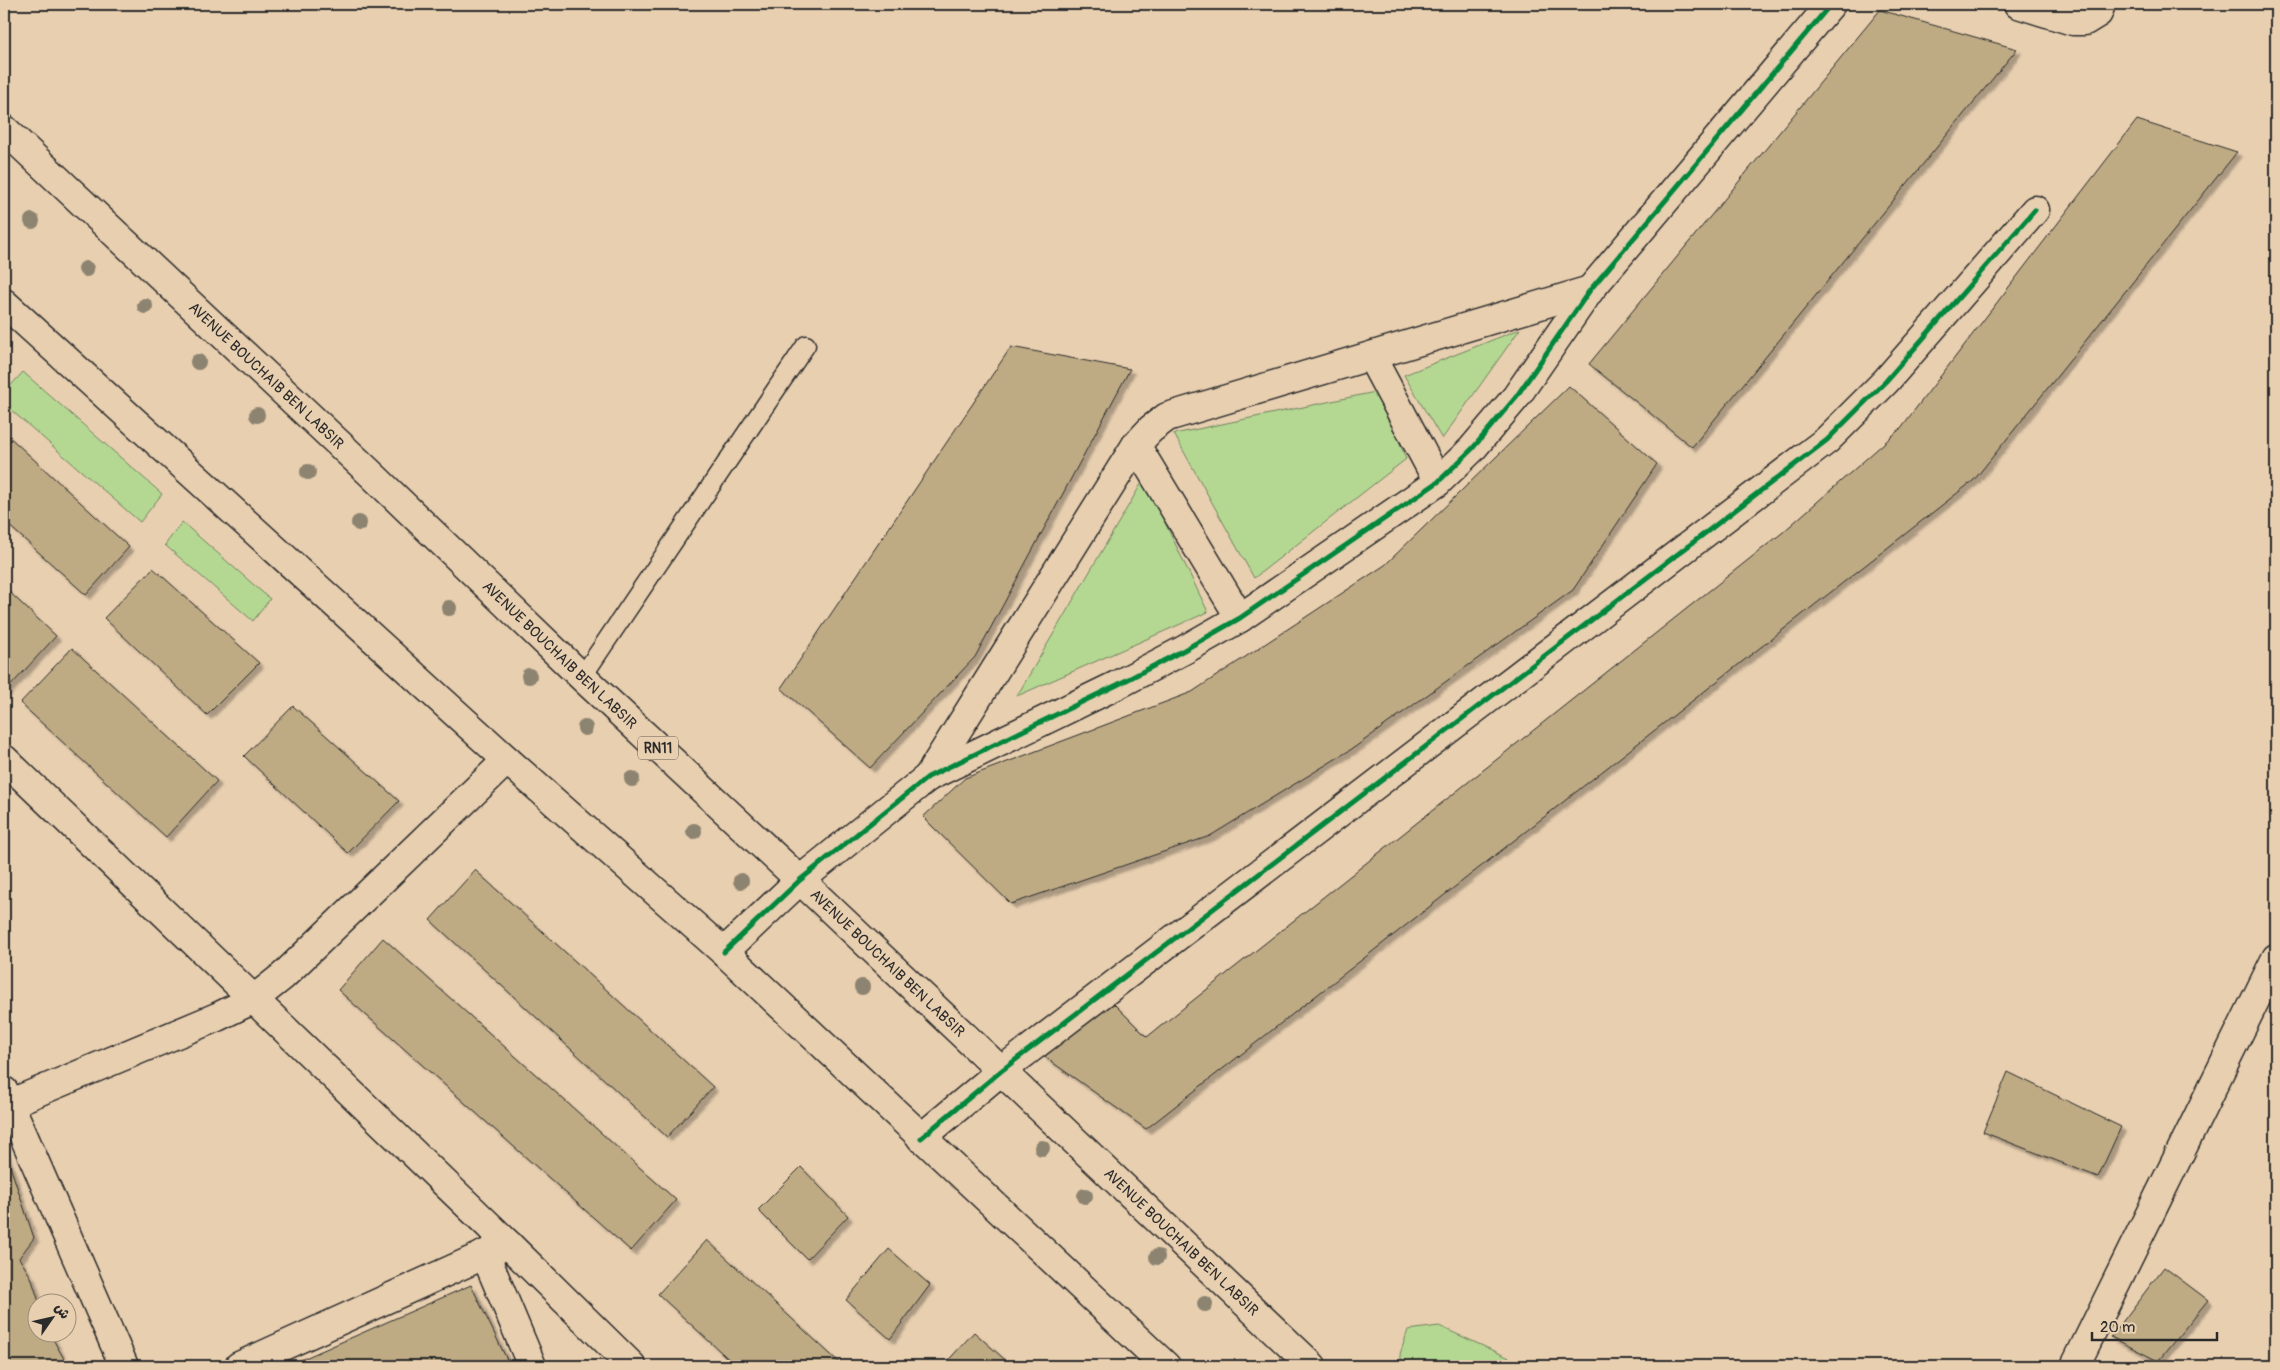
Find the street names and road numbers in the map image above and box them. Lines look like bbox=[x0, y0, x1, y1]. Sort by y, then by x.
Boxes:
street label: AVENUE BOUCHAIB BEN LABSIR bbox=[185, 298, 348, 453]
street label: AVENUE BOUCHAIB BEN LABSIR bbox=[478, 577, 641, 733]
road number: RN11 bbox=[638, 736, 678, 760]
street label: AVENUE BOUCHAIB BEN LABSIR bbox=[806, 885, 969, 1041]
street label: AVENUE BOUCHAIB BEN LABSIR bbox=[1100, 1164, 1263, 1320]

